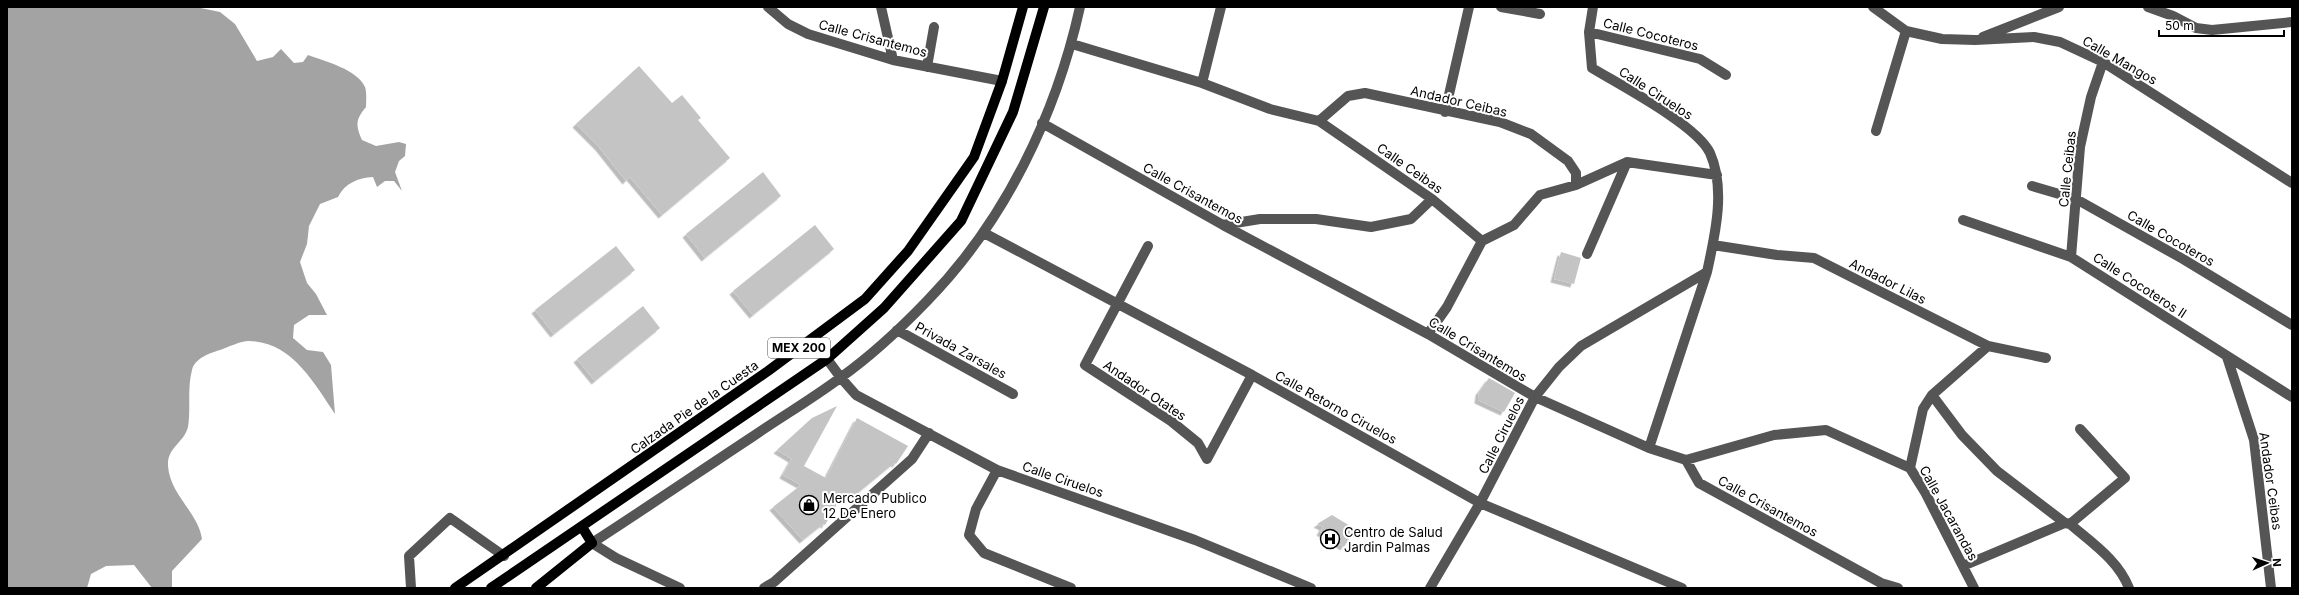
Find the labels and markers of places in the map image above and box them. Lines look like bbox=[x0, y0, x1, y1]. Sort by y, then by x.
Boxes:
place label: Mercado Publico 12 De Enero bbox=[823, 490, 927, 521]
shop icon: Mercado Publico 12 De Enero bbox=[798, 494, 820, 516]
place label: Centro de Salud Jardin Palmas bbox=[1344, 524, 1443, 555]
hospital icon: Centro de Salud Jardin Palmas bbox=[1319, 528, 1341, 550]

